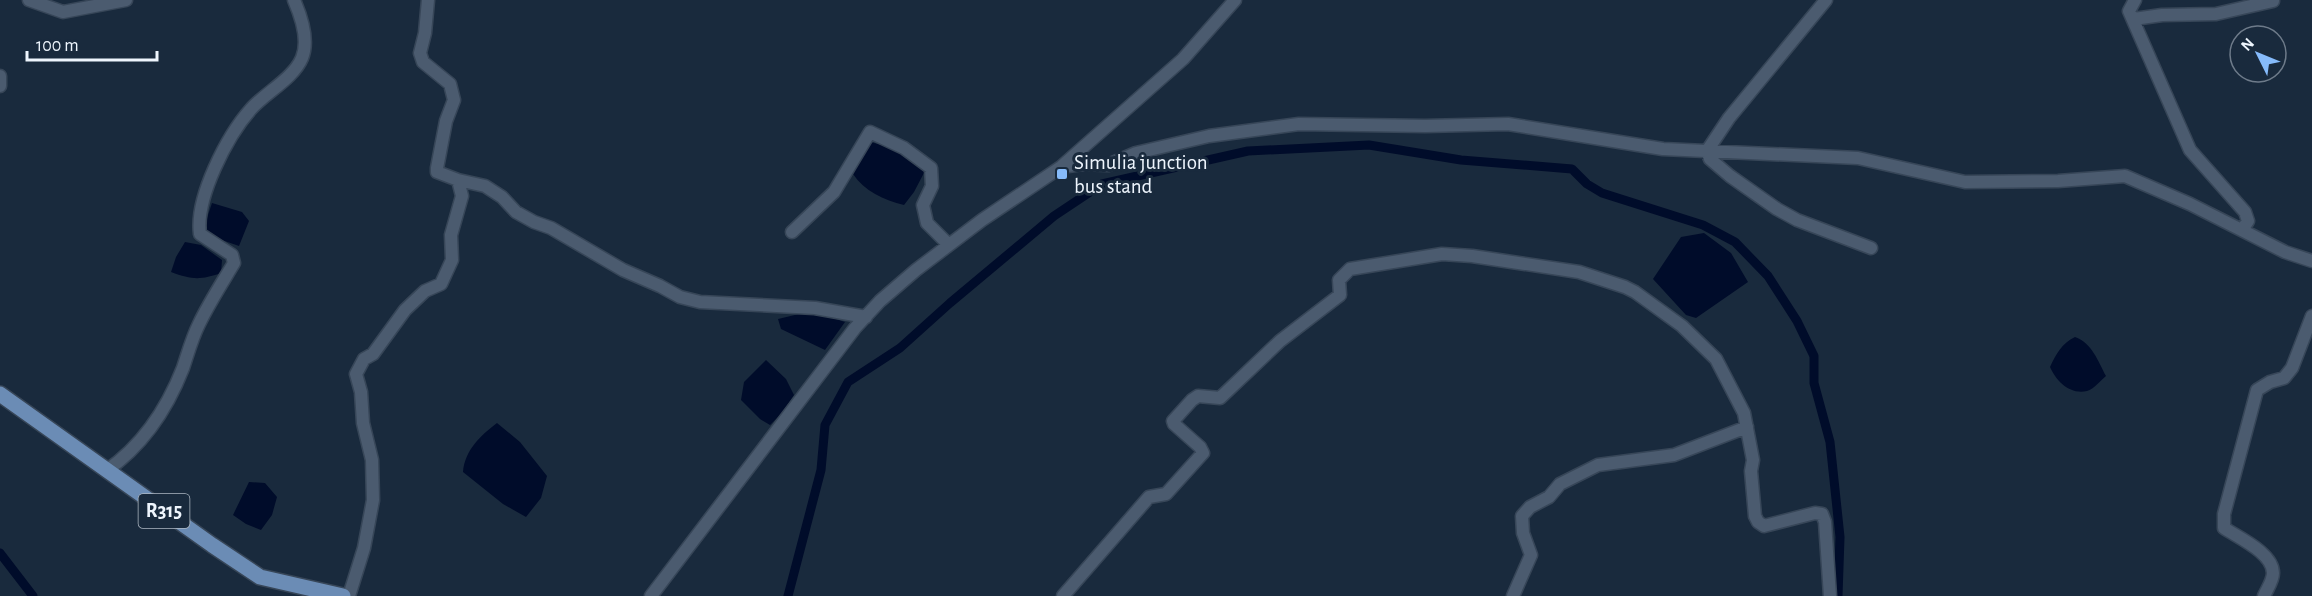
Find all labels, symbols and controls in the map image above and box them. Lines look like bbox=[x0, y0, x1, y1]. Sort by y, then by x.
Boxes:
scale bar bbox=[27, 24, 158, 62]
north arrow bbox=[2228, 24, 2288, 84]
text: N bbox=[2238, 35, 2257, 54]
text: 100 m bbox=[36, 37, 79, 55]
place label: Simulia junction bus stand bbox=[1074, 152, 1208, 197]
marker: Simulia junction bus stand bbox=[1055, 167, 1069, 181]
road number: R315 bbox=[138, 494, 190, 528]

